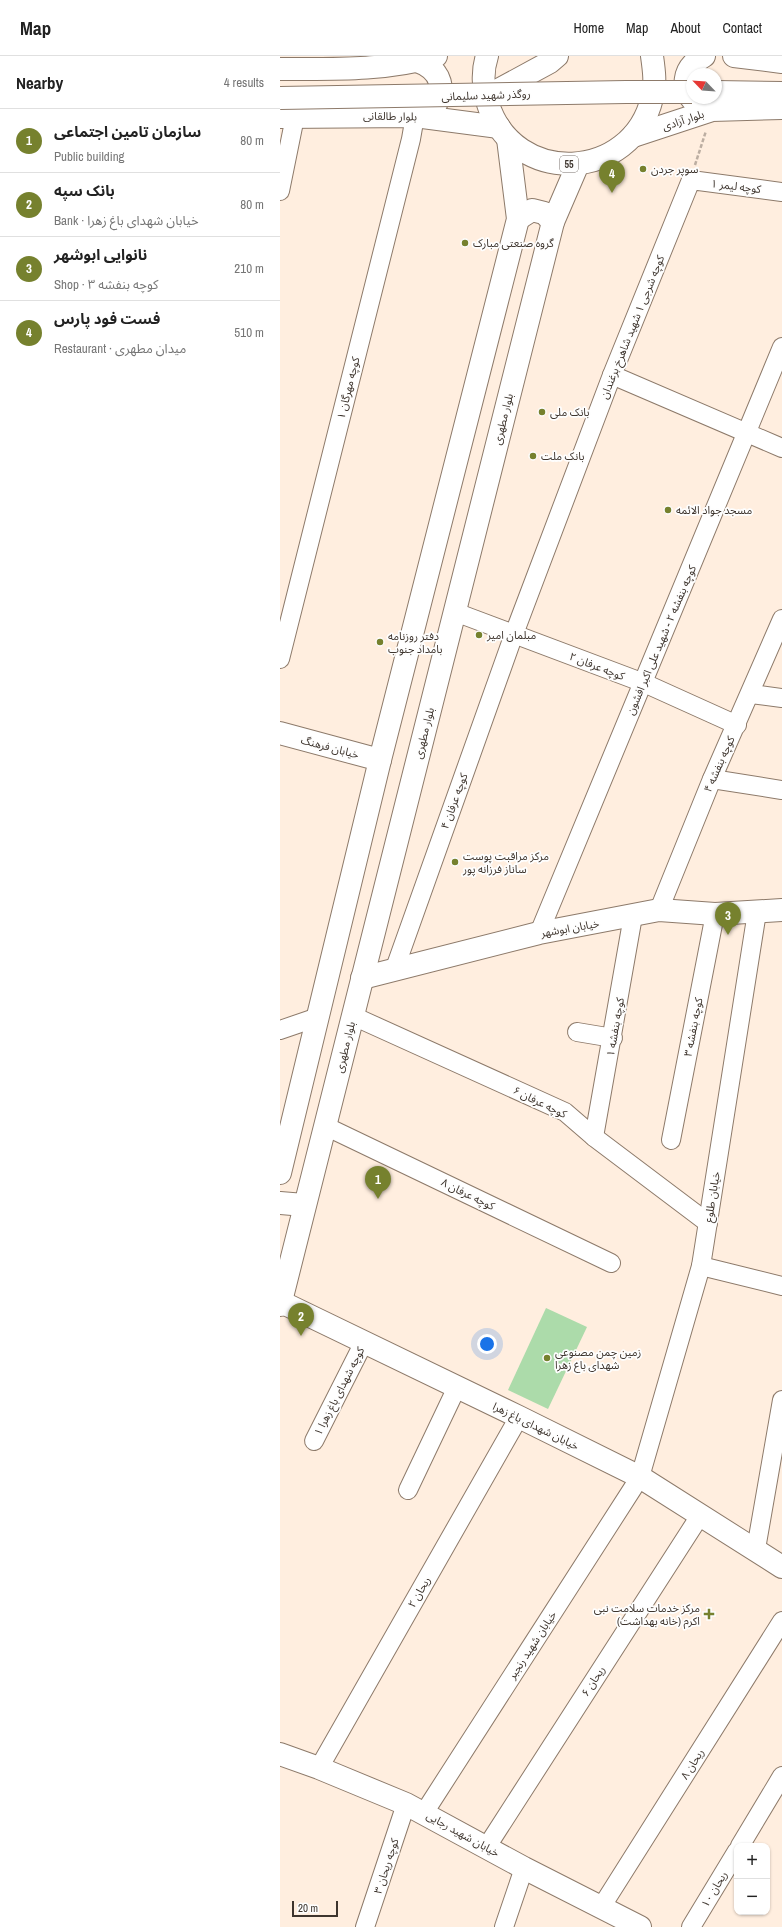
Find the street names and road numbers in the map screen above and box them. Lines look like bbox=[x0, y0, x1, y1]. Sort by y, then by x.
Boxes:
street label: روگذر شهید سلیمانی bbox=[441, 86, 531, 104]
street label: بلوار آزادی bbox=[660, 107, 706, 133]
street label: بلوار طالقانی bbox=[363, 109, 417, 124]
road number: 55 bbox=[560, 156, 578, 172]
street label: کوچه لیمر ۱ bbox=[710, 176, 762, 197]
street label: کوچه شرجی ۱ شهید شاهرخ برغندان bbox=[597, 253, 668, 401]
street label: کوچه مهرگان ۱ bbox=[334, 355, 364, 421]
street label: بلوار مطهری bbox=[490, 392, 516, 446]
street label: کوچه بنفشه ۲ - شهید علی اکبر افشون bbox=[623, 563, 700, 717]
street label: کوچه عرفان ۲ bbox=[567, 649, 627, 684]
street label: بلوار مطهری bbox=[411, 706, 437, 760]
street label: خیابان فرهنگ bbox=[299, 733, 361, 762]
street label: کوچه بنفشه ۴ bbox=[700, 733, 739, 795]
street label: کوچه عرفان ۴ bbox=[437, 771, 472, 831]
street label: خیابان ابوشهر bbox=[539, 916, 601, 940]
street label: کوچه بنفشه ۱ bbox=[603, 996, 628, 1058]
street label: کوچه بنفشه ۳ bbox=[680, 996, 707, 1058]
street label: بلوار مطهری bbox=[332, 1020, 358, 1074]
street label: کوچه عرفان ۶ bbox=[510, 1083, 570, 1122]
street label: خیابان طلوع bbox=[701, 1170, 724, 1224]
street label: کوچه عرفان ۸ bbox=[438, 1175, 498, 1214]
street label: کوچه شهدای باغ زهرا ۱ bbox=[311, 1344, 368, 1438]
street label: خیابان شهدای باغ‌ زهرا bbox=[490, 1399, 582, 1454]
street label: ریحان ۲ bbox=[405, 1574, 433, 1610]
street label: خیابان شهید رنجبر bbox=[504, 1608, 560, 1683]
street label: ریحان ۶ bbox=[578, 1663, 608, 1699]
street label: ریحان ۸ bbox=[677, 1746, 707, 1782]
street label: خیابان شهید رجایی bbox=[424, 1808, 502, 1860]
street label: کوچه ریحان ۳ bbox=[370, 1836, 403, 1896]
street label: ریحان ۱۰ bbox=[698, 1868, 730, 1910]

